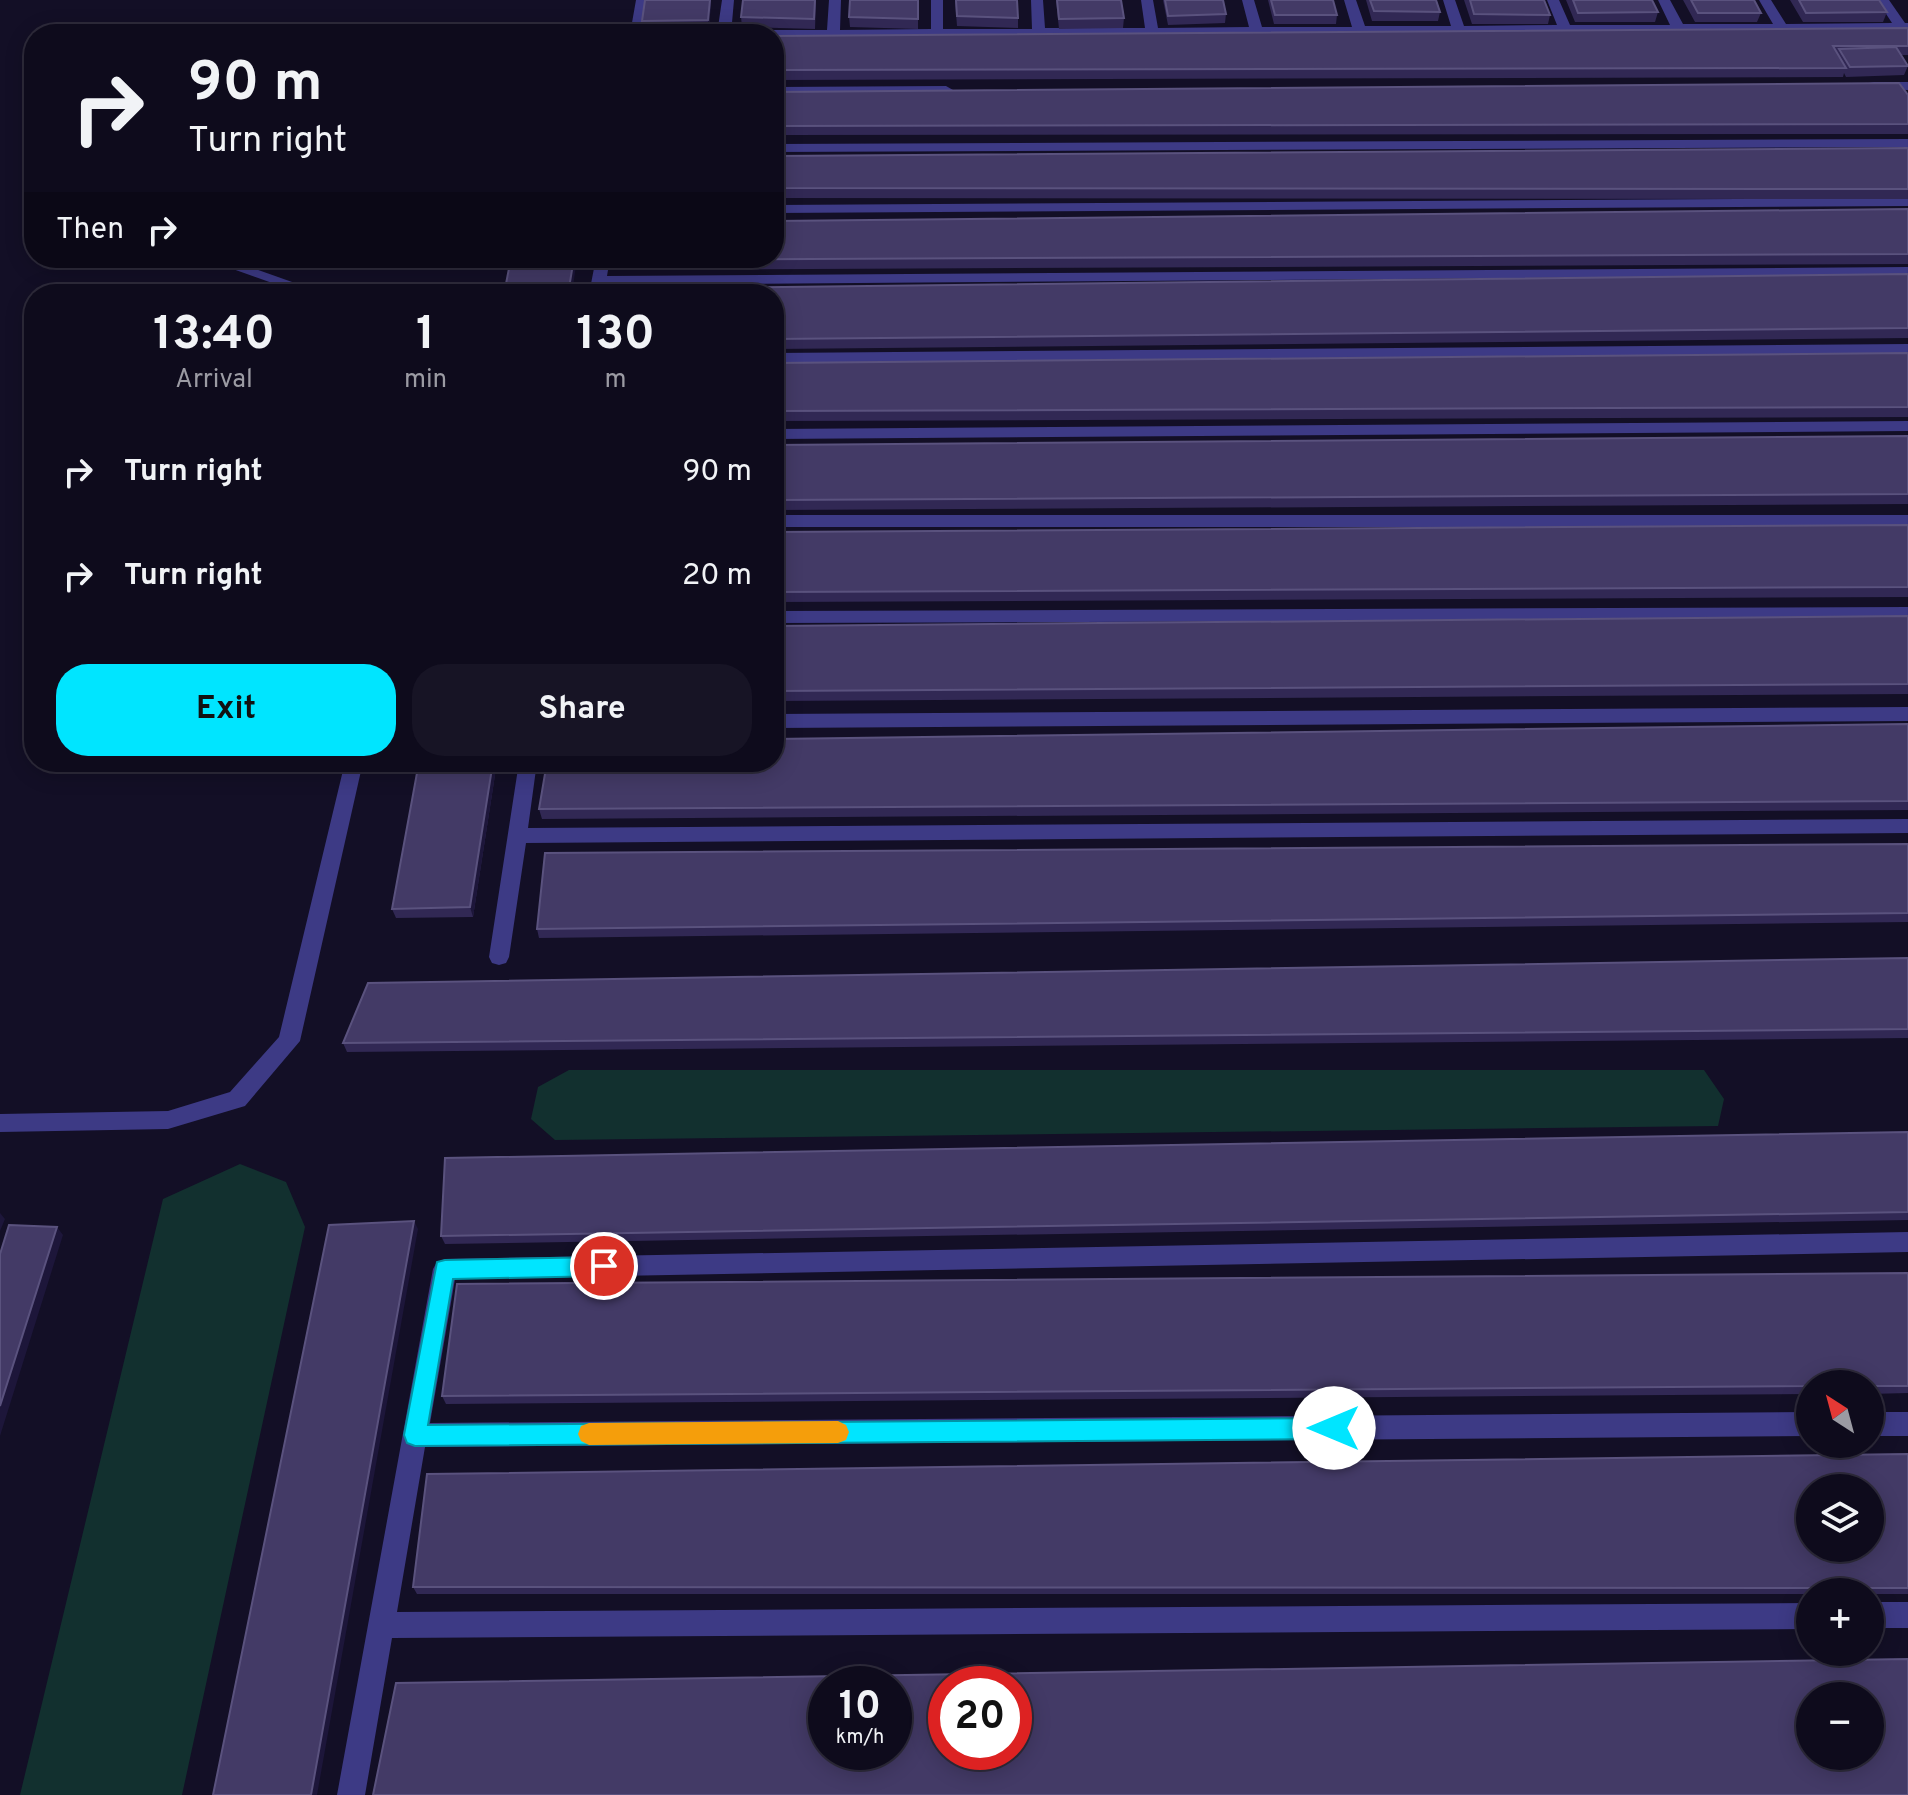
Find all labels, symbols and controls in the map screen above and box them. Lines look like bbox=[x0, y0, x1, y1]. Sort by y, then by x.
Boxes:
text: 90 m bbox=[188, 50, 323, 120]
icon: right bbox=[56, 56, 160, 160]
text: Turn right bbox=[188, 119, 347, 165]
icon: right bbox=[140, 208, 184, 252]
text: Then bbox=[56, 212, 124, 249]
text: 13:40 bbox=[153, 306, 275, 366]
text: 1 bbox=[416, 306, 435, 366]
text: 130 bbox=[576, 306, 655, 366]
text: Arrival bbox=[175, 364, 253, 397]
text: min bbox=[404, 364, 447, 397]
text: m bbox=[605, 364, 627, 397]
icon: right bbox=[56, 450, 100, 494]
text: Turn right bbox=[124, 454, 262, 491]
text: 90 m bbox=[683, 454, 752, 491]
icon: right bbox=[56, 554, 100, 598]
text: Turn right bbox=[124, 558, 262, 595]
text: 20 m bbox=[682, 558, 752, 595]
button: Exit bbox=[56, 664, 396, 756]
button: Share bbox=[412, 664, 752, 756]
pin bbox=[570, 1232, 638, 1300]
icon: arrive bbox=[582, 1244, 626, 1288]
north arrow bbox=[1796, 1370, 1884, 1458]
map controls bbox=[1796, 1370, 1884, 1770]
position arrow bbox=[1292, 1386, 1376, 1470]
button: layers bbox=[1796, 1474, 1884, 1562]
button: + bbox=[1796, 1578, 1884, 1666]
speed limit sign: 20 bbox=[928, 1666, 1032, 1770]
button: − bbox=[1796, 1682, 1884, 1770]
text: 10 bbox=[839, 1683, 881, 1733]
text: km/h bbox=[836, 1725, 884, 1751]

